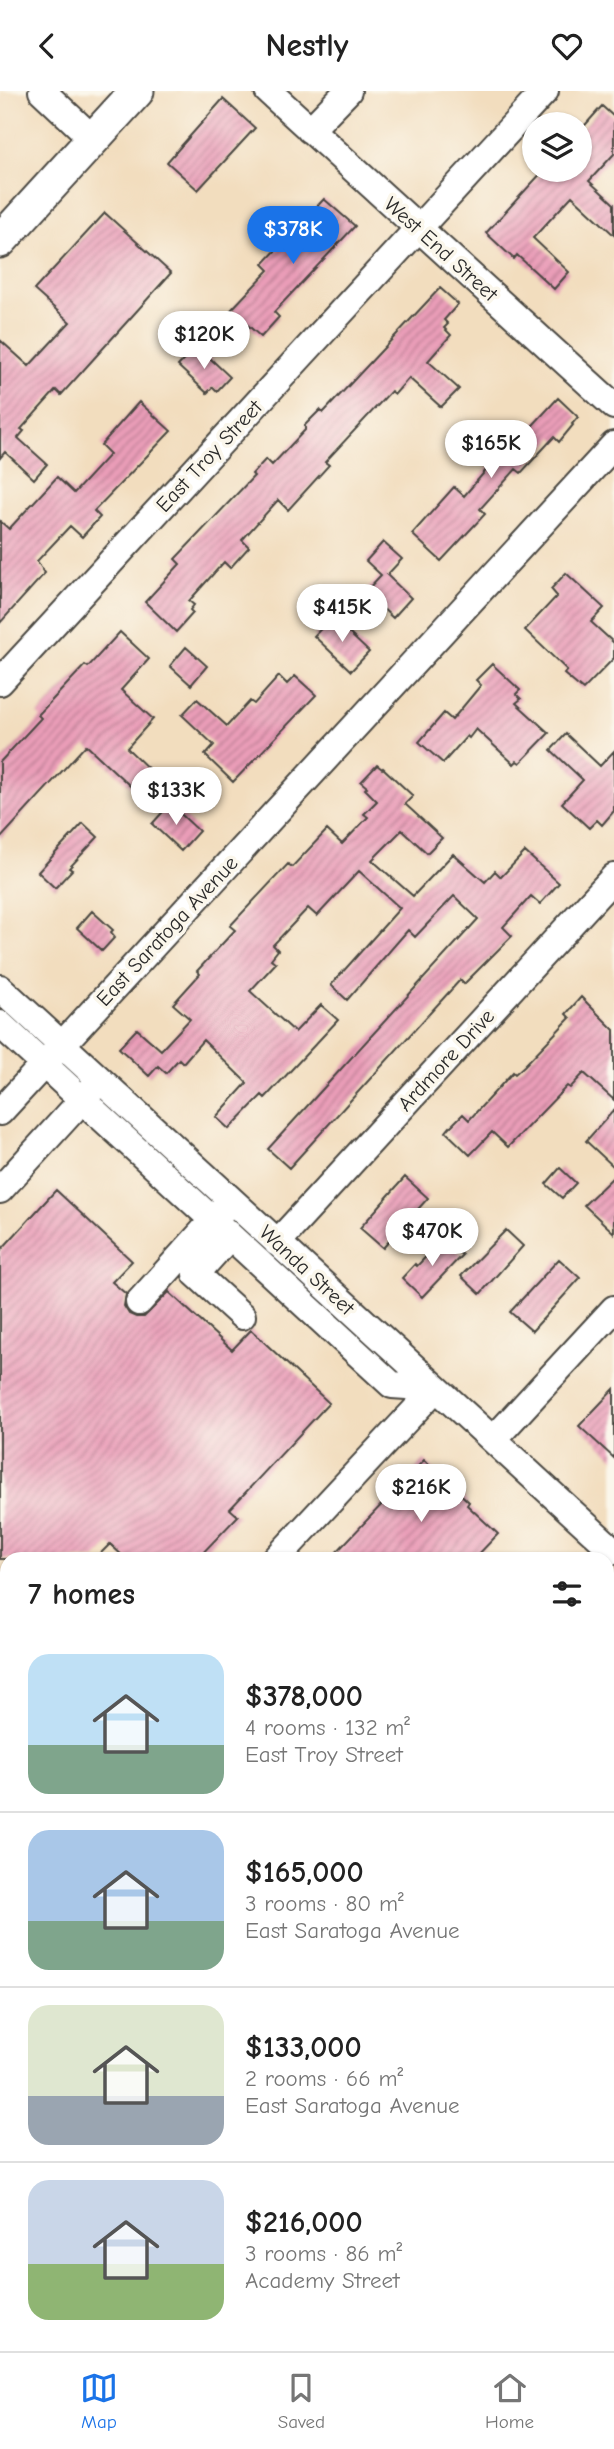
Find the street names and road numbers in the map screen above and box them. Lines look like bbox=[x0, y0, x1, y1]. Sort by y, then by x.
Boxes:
street label: West End Street bbox=[379, 192, 503, 307]
street label: East Troy Street bbox=[151, 394, 268, 517]
street label: East Saratoga Avenue bbox=[91, 851, 243, 1011]
street label: Ardmore Drive bbox=[393, 1004, 499, 1116]
street label: Wanda Street bbox=[255, 1220, 360, 1321]

